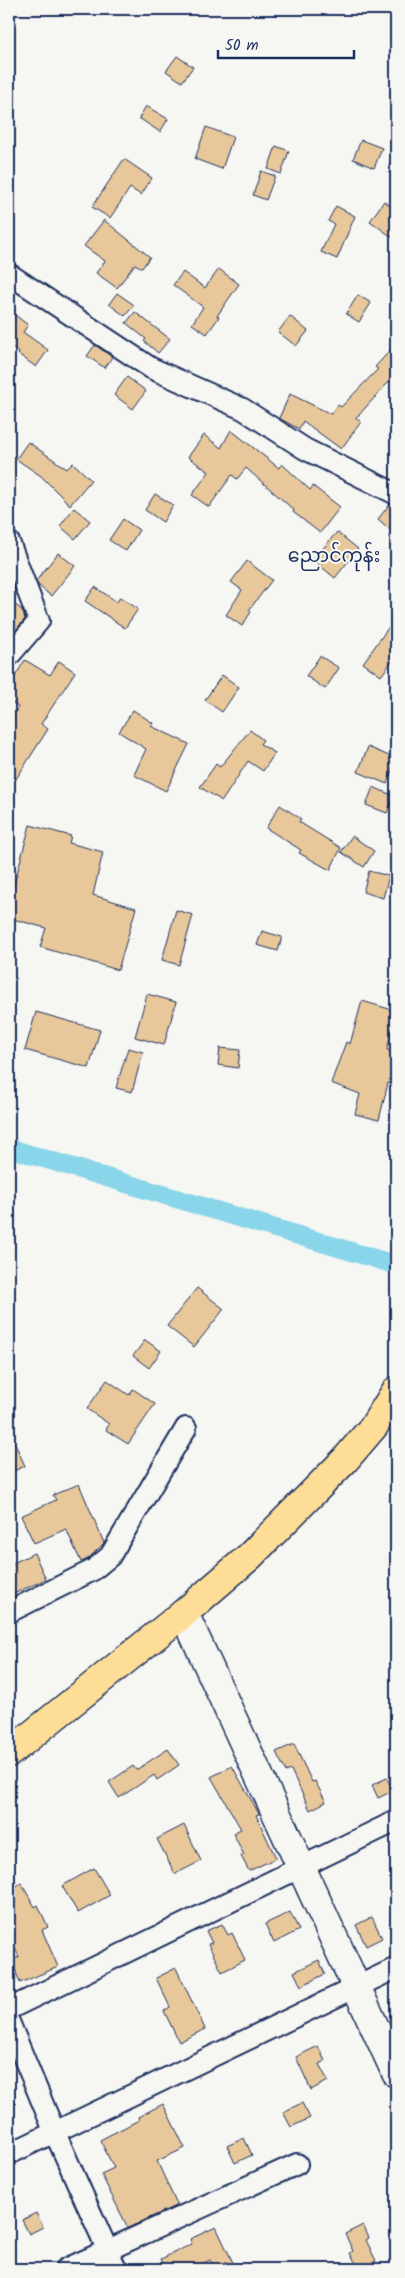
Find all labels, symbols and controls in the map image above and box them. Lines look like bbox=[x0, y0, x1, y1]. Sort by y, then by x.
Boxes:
scale bar bbox=[218, 28, 354, 60]
text: 50 m bbox=[225, 34, 259, 58]
district label: ညောင်ကုန်း bbox=[288, 541, 380, 572]

